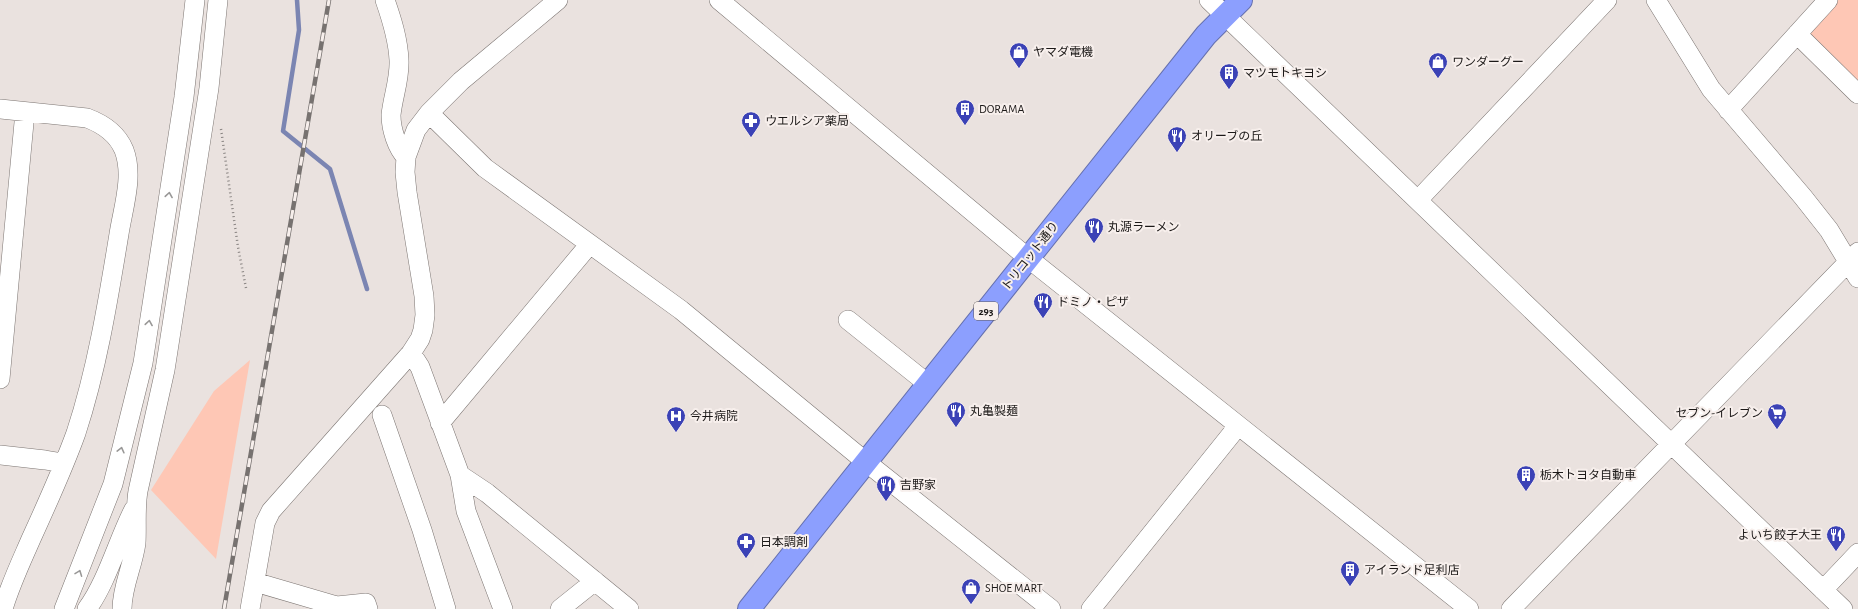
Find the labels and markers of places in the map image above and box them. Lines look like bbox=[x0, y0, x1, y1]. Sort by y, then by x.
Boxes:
shop icon: ヤマダ電機 bbox=[1008, 41, 1030, 69]
place label: ヤマダ電機 bbox=[1033, 45, 1093, 58]
shop icon: ワンダーグー bbox=[1427, 51, 1449, 79]
place label: ワンダーグー bbox=[1452, 55, 1524, 68]
building icon: マツモトキヨシ bbox=[1218, 62, 1240, 90]
place label: マツモトキヨシ bbox=[1243, 67, 1327, 79]
building icon: DORAMA bbox=[954, 98, 976, 126]
place label: DORAMA bbox=[979, 103, 1024, 115]
pharmacy icon: ウエルシア薬局 bbox=[740, 110, 762, 138]
place label: ウエルシア薬局 bbox=[765, 115, 849, 127]
restaurant icon: オリーブの丘 bbox=[1166, 125, 1188, 153]
place label: オリーブの丘 bbox=[1191, 129, 1262, 142]
restaurant icon: 丸源ラーメン bbox=[1083, 216, 1105, 244]
place label: 丸源ラーメン bbox=[1108, 220, 1180, 233]
restaurant icon: ドミノ・ピザ bbox=[1032, 291, 1054, 319]
place label: ドミノ・ピザ bbox=[1057, 296, 1129, 308]
restaurant icon: 丸亀製麺 bbox=[945, 400, 967, 428]
supermarket icon: セブン-イレブン bbox=[1766, 402, 1788, 430]
place label: 丸亀製麺 bbox=[970, 404, 1018, 417]
hospital icon: 今井病院 bbox=[665, 405, 687, 433]
place label: セブン-イレブン bbox=[1675, 406, 1763, 419]
place label: 今井病院 bbox=[690, 409, 738, 422]
building icon: 栃木トヨタ自動車 bbox=[1515, 464, 1537, 492]
place label: 栃木トヨタ自動車 bbox=[1540, 468, 1636, 481]
restaurant icon: 吉野家 bbox=[875, 474, 897, 502]
place label: 吉野家 bbox=[900, 478, 936, 491]
restaurant icon: よいち餃子大王 bbox=[1825, 524, 1847, 552]
place label: よいち餃子大王 bbox=[1738, 528, 1822, 541]
pharmacy icon: 日本調剤 bbox=[735, 531, 757, 559]
place label: 日本調剤 bbox=[760, 536, 808, 548]
building icon: アイランド足利店 bbox=[1339, 559, 1361, 587]
place label: アイランド足利店 bbox=[1364, 563, 1459, 576]
shop icon: SHOE MART bbox=[960, 577, 982, 605]
place label: SHOE MART bbox=[985, 582, 1043, 594]

